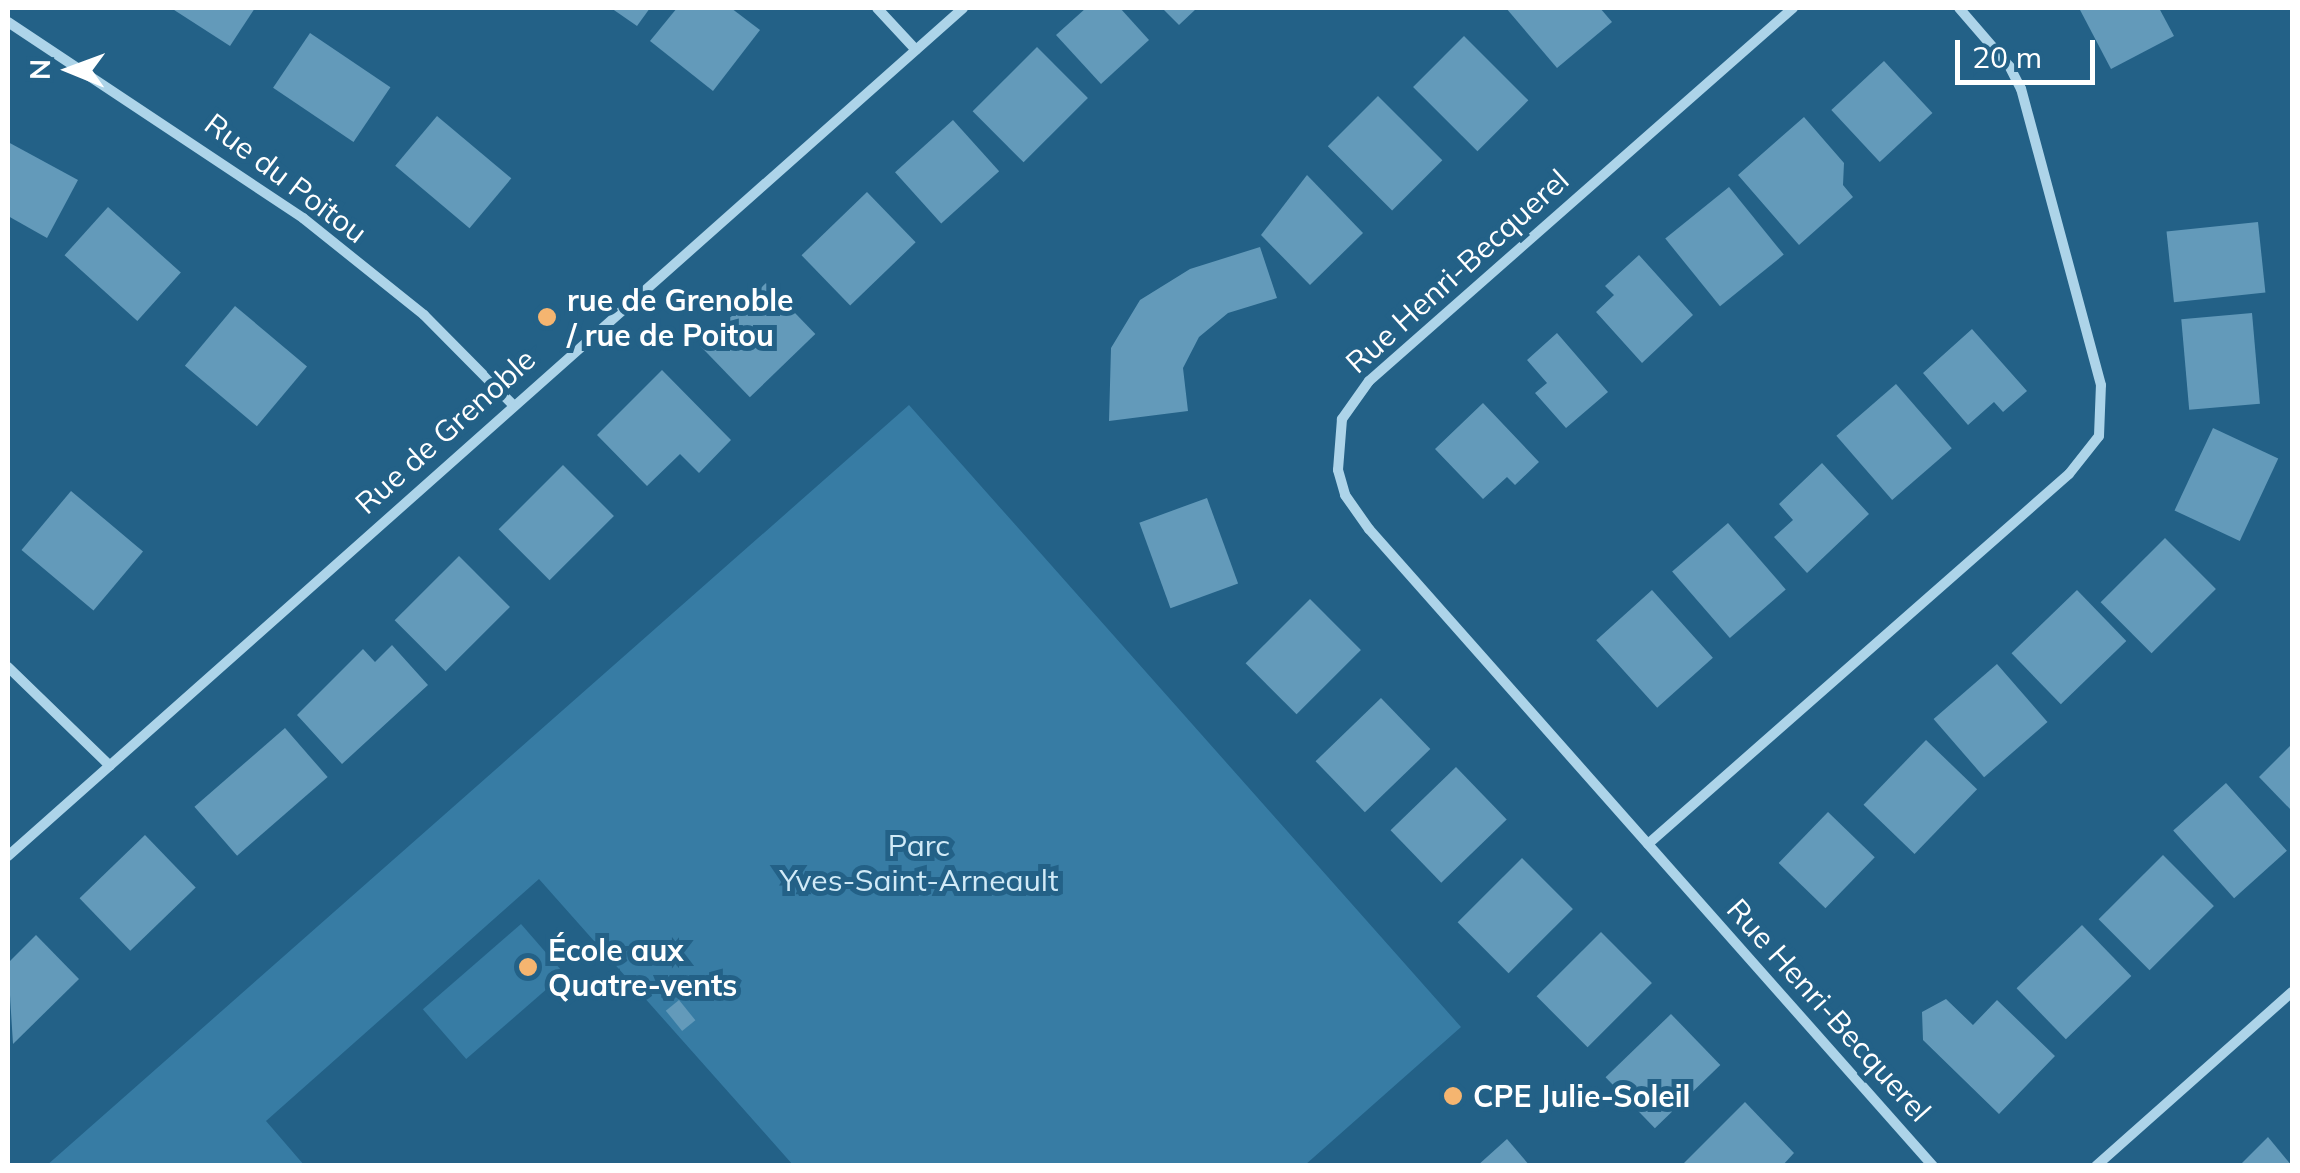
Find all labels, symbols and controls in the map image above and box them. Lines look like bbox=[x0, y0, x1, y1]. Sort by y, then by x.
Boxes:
north arrow bbox=[20, 20, 120, 120]
scale bar bbox=[1960, 20, 2100, 82]
text: 20 m bbox=[1972, 38, 2042, 76]
text: N bbox=[22, 59, 57, 80]
street label: Rue du Poitou bbox=[198, 105, 374, 251]
street label: Rue Henri-Becquerel bbox=[1338, 162, 1576, 380]
place label: rue de Grenoble / rue de Poitou bbox=[567, 282, 793, 352]
marker: rue de Grenoble / rue de Poitou bbox=[536, 306, 558, 328]
street label: Rue de Grenoble bbox=[348, 341, 542, 521]
park label: Parc Yves-Saint-Arneault bbox=[780, 827, 1058, 898]
street label: Rue Henri-Becquerel bbox=[1720, 891, 1938, 1129]
place label: École aux Quatre-vents bbox=[548, 932, 737, 1002]
marker: École aux Quatre-vents bbox=[517, 956, 539, 978]
place label: CPE Julie-Soleil bbox=[1473, 1078, 1690, 1114]
marker: CPE Julie-Soleil bbox=[1442, 1085, 1464, 1107]

